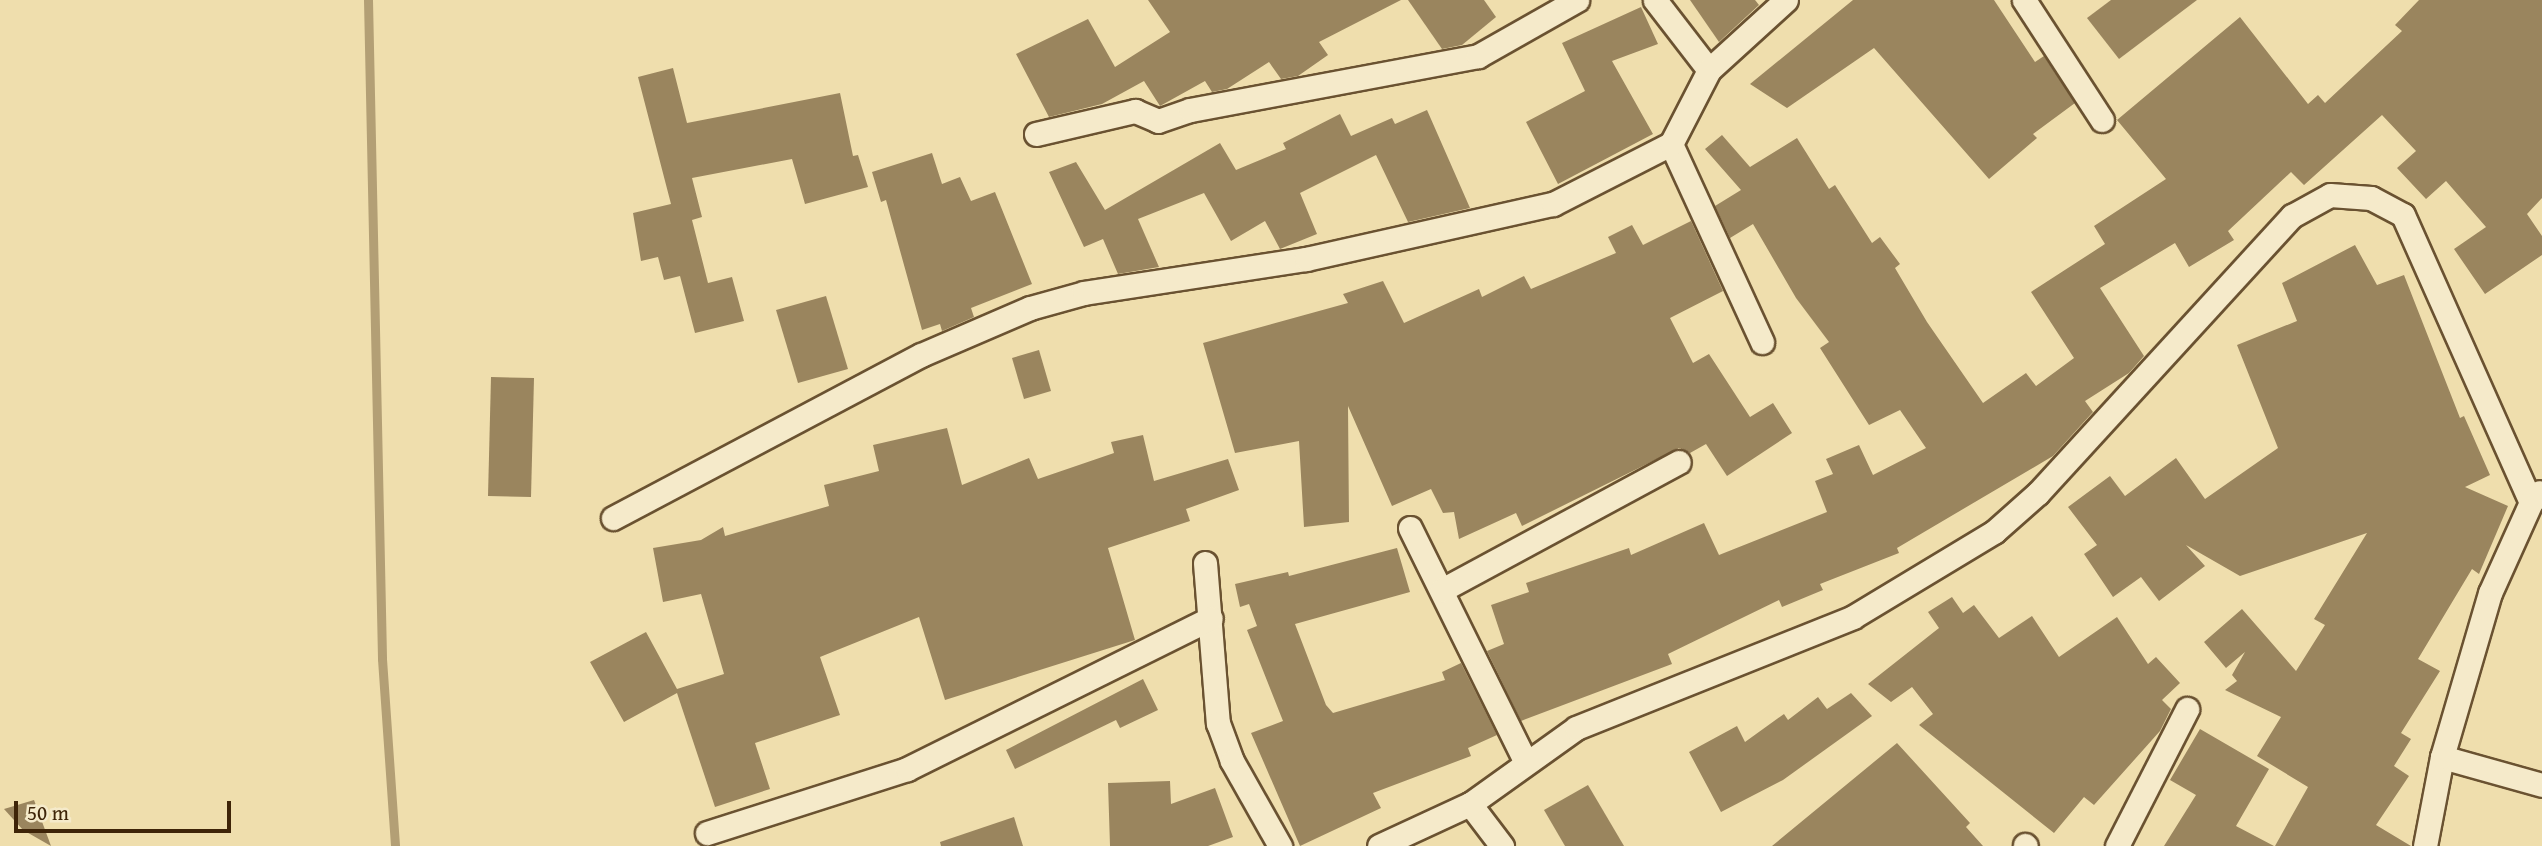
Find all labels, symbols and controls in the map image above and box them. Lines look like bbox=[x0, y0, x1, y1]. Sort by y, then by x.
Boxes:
scale bar bbox=[18, 786, 234, 830]
text: 50 m bbox=[27, 797, 69, 828]

